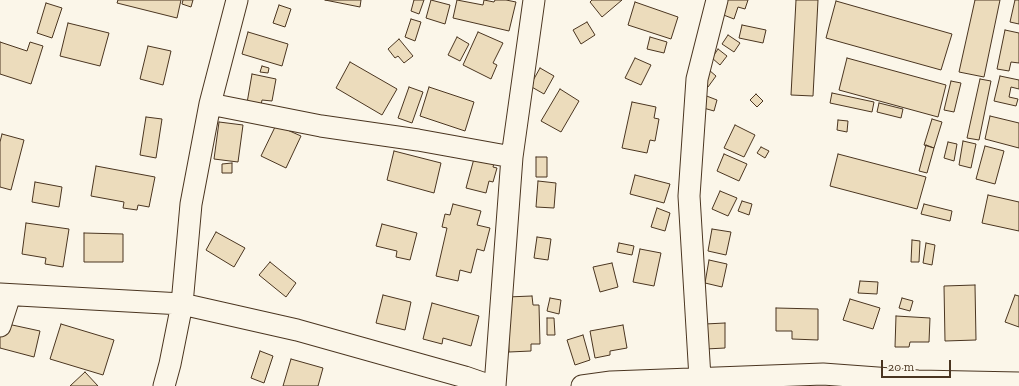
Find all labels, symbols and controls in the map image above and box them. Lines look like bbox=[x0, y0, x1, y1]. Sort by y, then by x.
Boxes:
scale bar bbox=[883, 352, 953, 378]
text: 20 m bbox=[888, 360, 914, 374]

